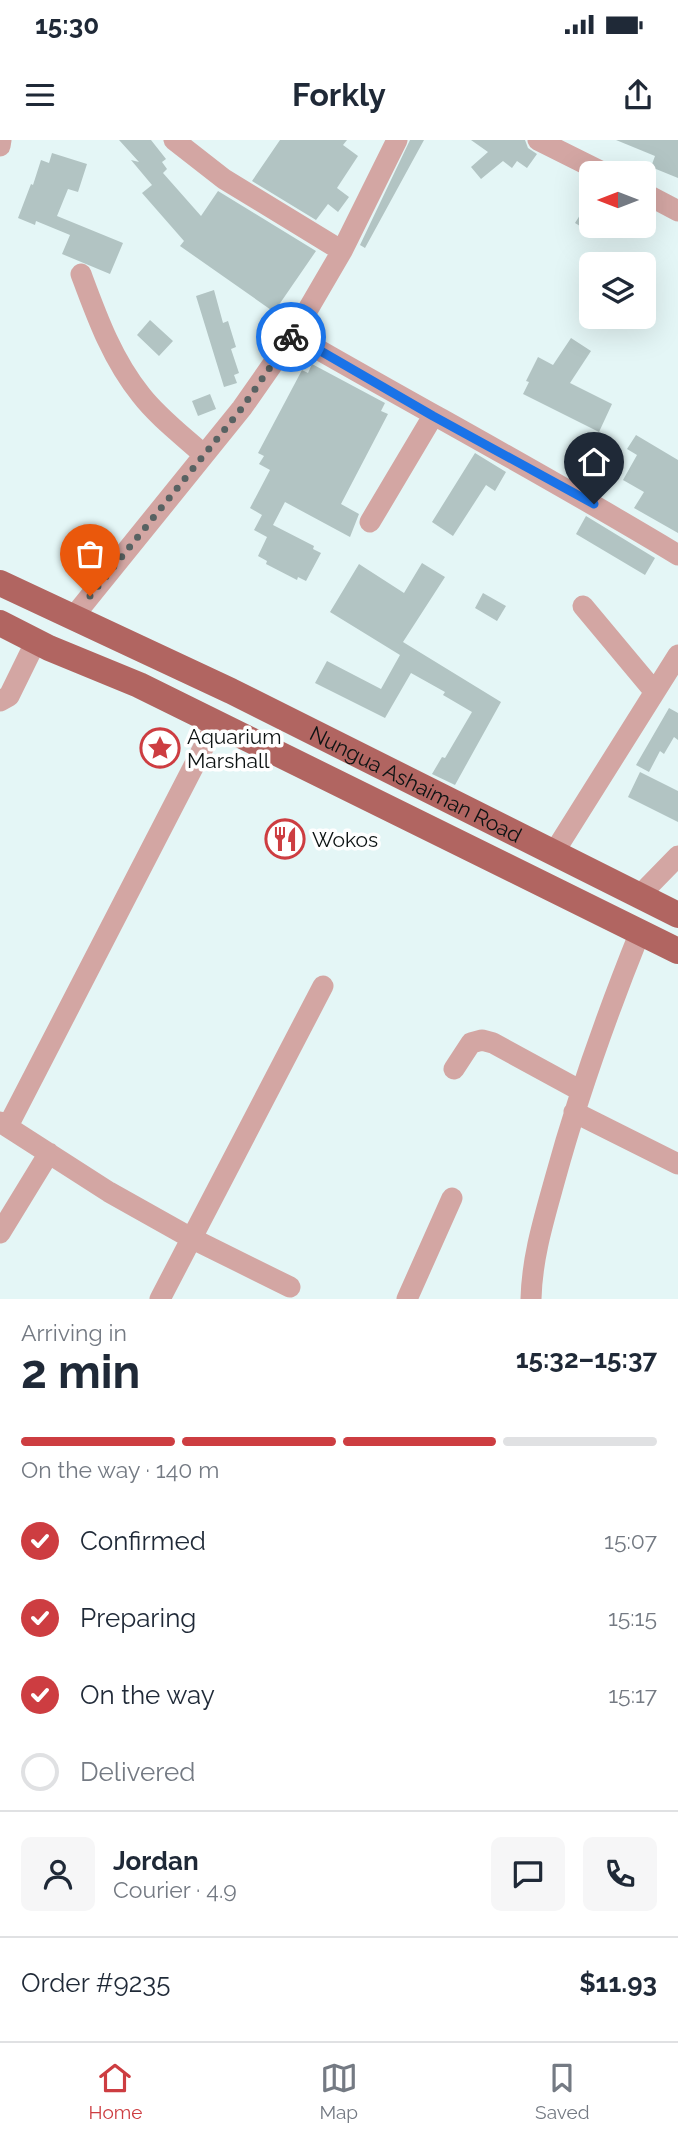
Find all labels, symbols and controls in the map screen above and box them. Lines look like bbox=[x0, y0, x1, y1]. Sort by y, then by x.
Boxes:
text: 15:30 bbox=[35, 10, 99, 40]
icon: menu bbox=[21, 76, 59, 114]
text: Forkly bbox=[292, 76, 386, 113]
icon: share bbox=[619, 76, 657, 114]
north arrow bbox=[579, 161, 656, 238]
map controls bbox=[579, 161, 656, 329]
button: layers bbox=[579, 252, 656, 329]
courier bbox=[256, 302, 326, 372]
icon: bike bbox=[272, 318, 310, 356]
pin bbox=[564, 432, 624, 504]
icon: home bbox=[575, 443, 613, 481]
pin bbox=[60, 524, 120, 596]
icon: bag bbox=[71, 535, 109, 573]
street label: Nungua Ashaiman Road bbox=[306, 720, 526, 847]
place label: Aquarium Marshall bbox=[187, 724, 281, 773]
place icon: Aquarium Marshall bbox=[139, 727, 181, 769]
restaurant icon: Wokos bbox=[264, 818, 306, 860]
place label: Wokos bbox=[312, 827, 378, 852]
text: Arriving in bbox=[21, 1319, 127, 1346]
text: 15:32–15:37 bbox=[516, 1344, 657, 1374]
text: 2 min bbox=[21, 1345, 140, 1399]
text: On the way · 140 m bbox=[21, 1456, 219, 1483]
icon: check bbox=[21, 1522, 59, 1560]
text: Confirmed bbox=[80, 1526, 206, 1556]
text: 15:07 bbox=[604, 1527, 657, 1554]
icon: check bbox=[21, 1599, 59, 1637]
text: Preparing bbox=[80, 1603, 196, 1633]
text: 15:15 bbox=[608, 1604, 657, 1631]
icon: check bbox=[21, 1676, 59, 1714]
text: On the way bbox=[80, 1680, 215, 1710]
text: 15:17 bbox=[608, 1681, 657, 1708]
text: Delivered bbox=[80, 1757, 195, 1787]
button: person bbox=[21, 1837, 95, 1911]
button: chat bbox=[491, 1837, 565, 1911]
button: phone bbox=[583, 1837, 657, 1911]
text: Jordan bbox=[113, 1846, 199, 1876]
text: Courier · 4.9 bbox=[113, 1876, 237, 1903]
text: Order #9235 bbox=[21, 1968, 170, 1998]
text: $11.93 bbox=[579, 1968, 657, 1998]
tab: Home bbox=[89, 2059, 142, 2123]
tab: Map bbox=[319, 2059, 358, 2123]
tab: Saved bbox=[535, 2059, 589, 2123]

